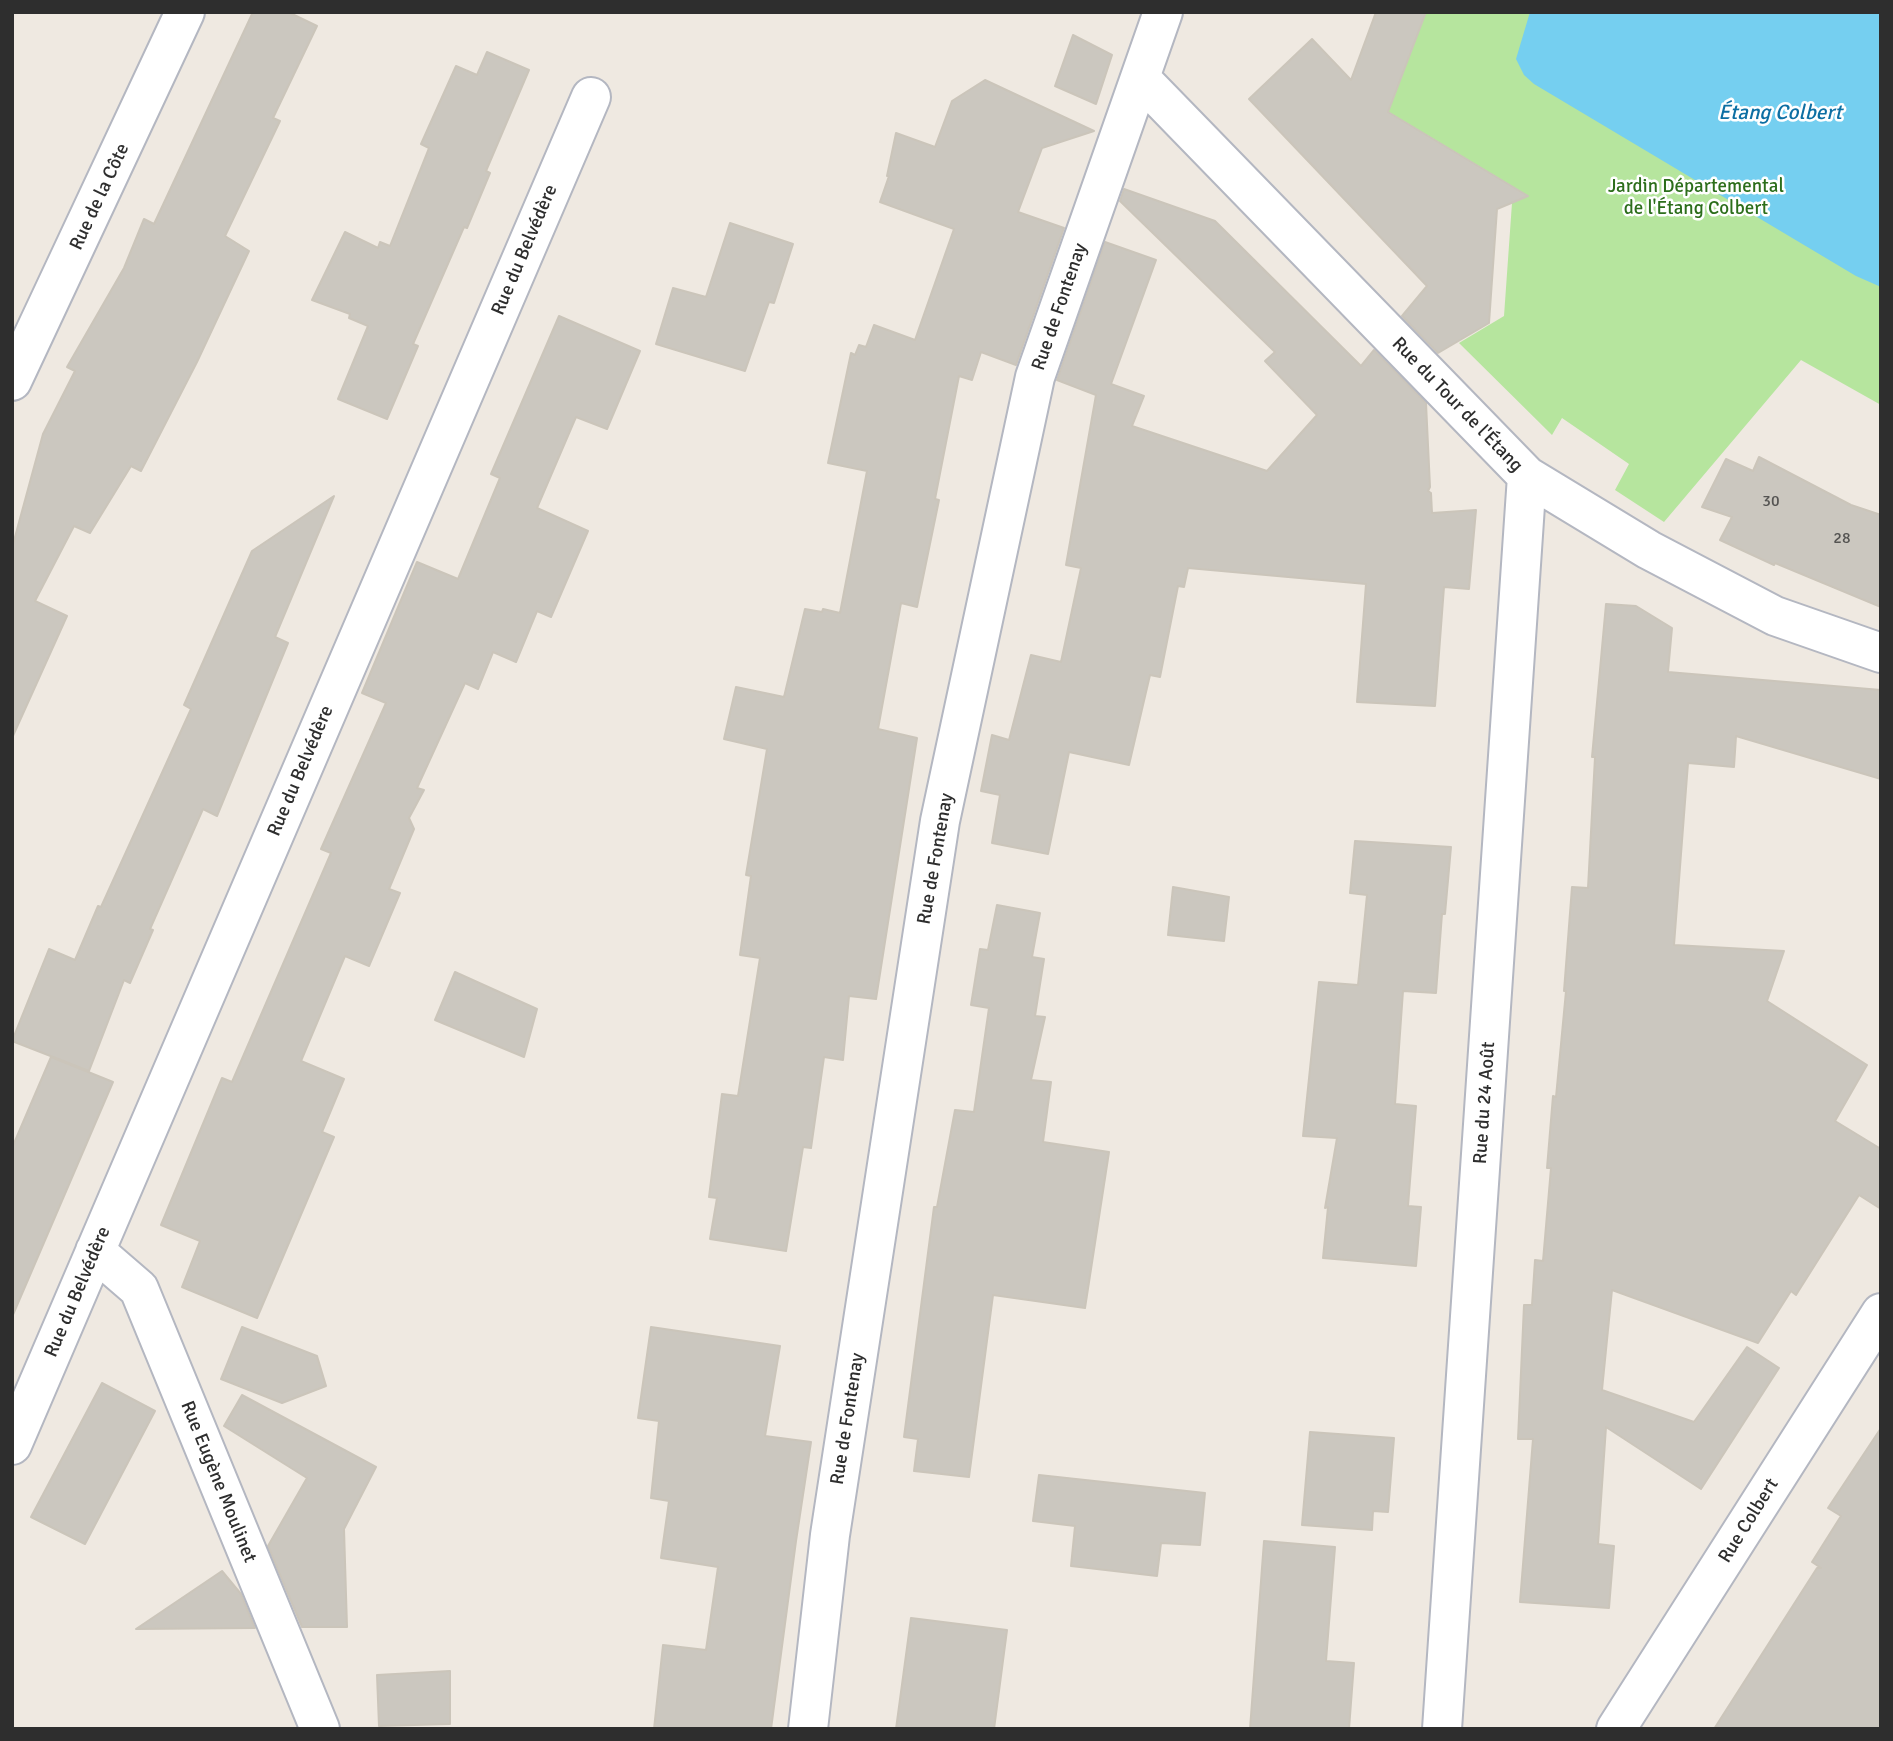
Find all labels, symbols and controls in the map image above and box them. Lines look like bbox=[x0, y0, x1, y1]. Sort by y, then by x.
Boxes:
water label: Étang Colbert bbox=[1718, 100, 1842, 126]
street label: Rue de la Côte bbox=[65, 140, 135, 254]
park label: Jardin Départemental de l'Étang Colbert bbox=[1608, 176, 1784, 220]
street label: Rue du Belvédère bbox=[487, 181, 563, 319]
street label: Rue de Fontenay bbox=[1028, 240, 1092, 374]
street label: Rue du Tour de l'Étang bbox=[1387, 333, 1527, 477]
house number: 30 bbox=[1762, 492, 1780, 512]
house number: 28 bbox=[1833, 529, 1851, 549]
street label: Rue du Belvédère bbox=[263, 702, 339, 840]
street label: Rue de Fontenay bbox=[913, 792, 959, 926]
street label: Rue du 24 Août bbox=[1469, 1041, 1501, 1165]
street label: Rue du Belvédère bbox=[40, 1223, 116, 1361]
street label: Rue de Fontenay bbox=[826, 1352, 870, 1486]
street label: Rue Eugène Moulinet bbox=[175, 1398, 261, 1566]
street label: Rue Colbert bbox=[1714, 1475, 1784, 1567]

